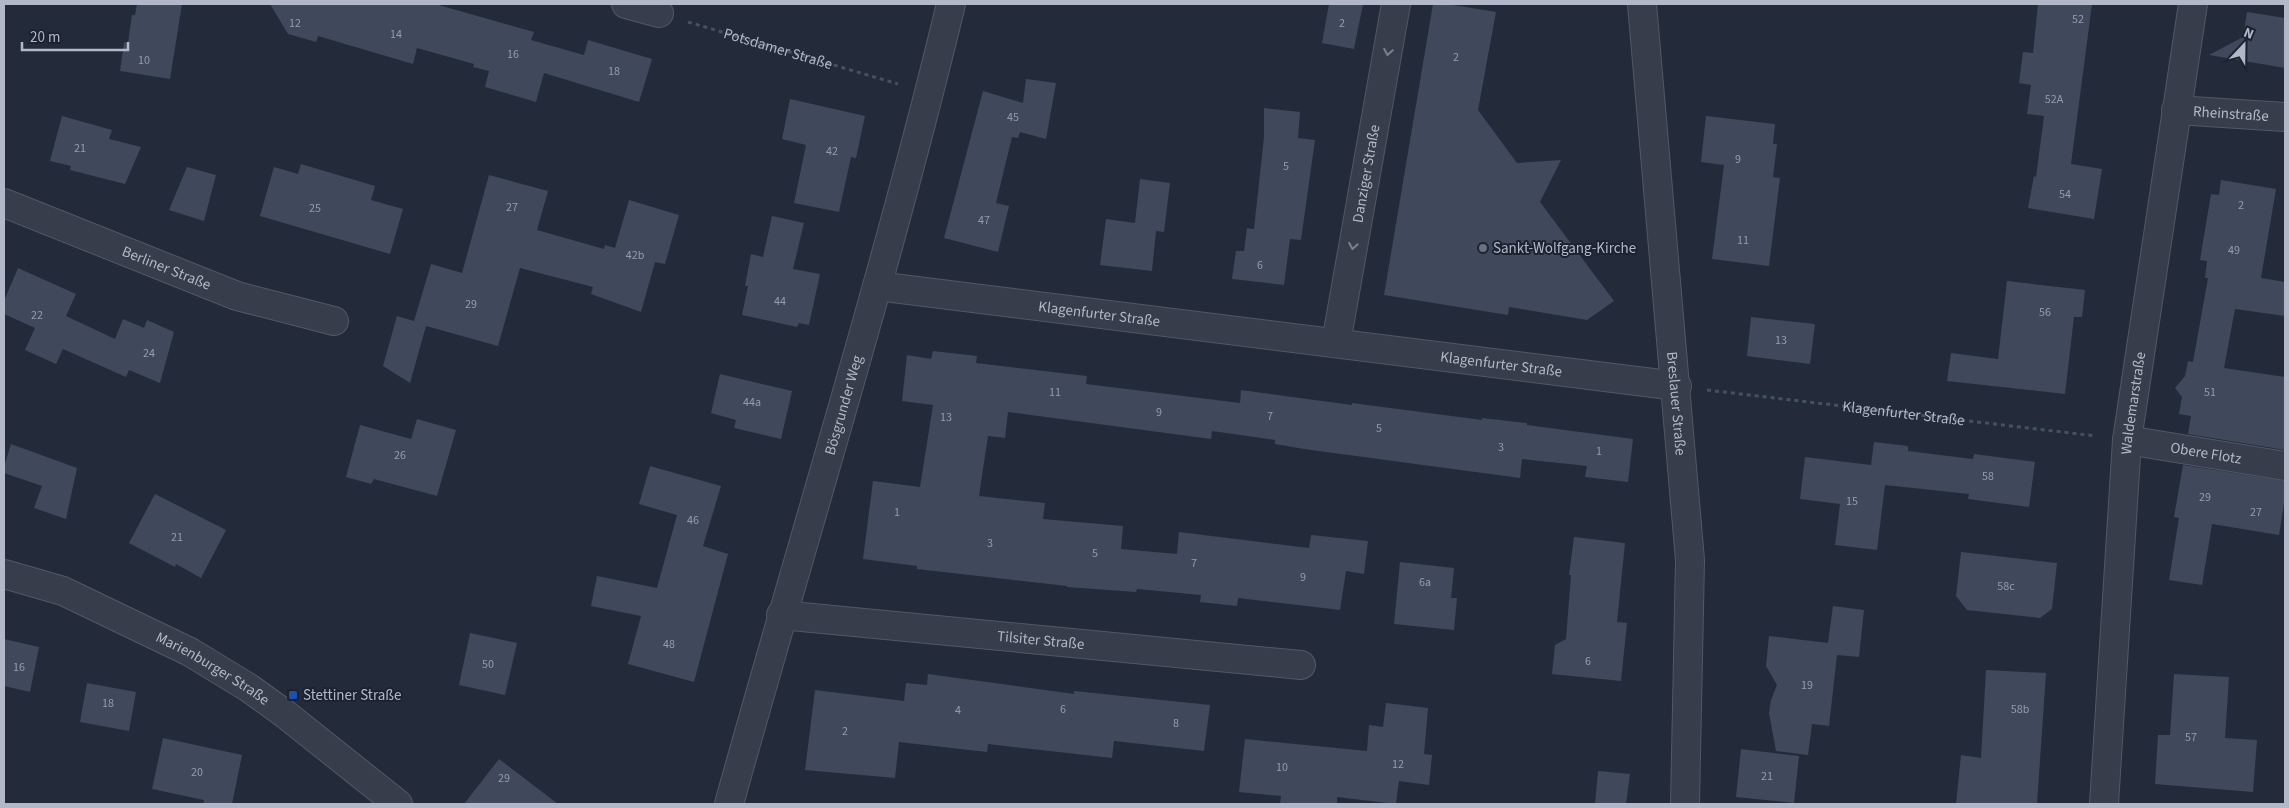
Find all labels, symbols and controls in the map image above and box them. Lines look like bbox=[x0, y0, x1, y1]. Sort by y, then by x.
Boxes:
house number: 52 bbox=[2072, 11, 2084, 28]
house number: 12 bbox=[289, 15, 301, 32]
house number: 2 bbox=[1339, 15, 1345, 32]
scale bar bbox=[22, 20, 129, 52]
north arrow bbox=[2219, 20, 2269, 70]
street label: Potsdamer Straße bbox=[721, 23, 835, 75]
text: N bbox=[2240, 23, 2257, 45]
house number: 14 bbox=[390, 26, 402, 43]
text: 20 m bbox=[30, 27, 60, 48]
house number: 16 bbox=[507, 46, 519, 63]
one-way arrow bbox=[1383, 47, 1393, 56]
house number: 2 bbox=[1453, 49, 1459, 66]
house number: 10 bbox=[138, 52, 150, 69]
house number: 18 bbox=[608, 63, 620, 80]
house number: 52A bbox=[2045, 91, 2064, 108]
street label: Rheinstraße bbox=[2192, 101, 2269, 127]
house number: 45 bbox=[1007, 109, 1019, 126]
street label: Danziger Straße bbox=[1347, 123, 1385, 224]
house number: 21 bbox=[74, 140, 86, 157]
house number: 42 bbox=[826, 143, 838, 160]
house number: 9 bbox=[1735, 151, 1741, 168]
house number: 5 bbox=[1283, 158, 1289, 175]
house number: 54 bbox=[2059, 186, 2071, 203]
house number: 2 bbox=[2238, 197, 2244, 214]
house number: 27 bbox=[506, 199, 518, 216]
house number: 25 bbox=[309, 200, 321, 217]
house number: 47 bbox=[978, 212, 990, 229]
house number: 11 bbox=[1737, 232, 1749, 249]
place label: Sankt-Wolfgang-Kirche bbox=[1493, 238, 1636, 259]
street label: Berliner Straße bbox=[119, 241, 214, 296]
one-way arrow bbox=[1349, 242, 1359, 251]
marker: Sankt-Wolfgang-Kirche bbox=[1477, 242, 1489, 254]
house number: 49 bbox=[2228, 242, 2240, 259]
house number: 42b bbox=[626, 247, 645, 264]
house number: 6 bbox=[1257, 257, 1263, 274]
house number: 44 bbox=[774, 293, 786, 310]
house number: 29 bbox=[465, 296, 477, 313]
street label: Klagenfurter Straße bbox=[1037, 296, 1161, 332]
house number: 56 bbox=[2039, 304, 2051, 321]
house number: 22 bbox=[31, 307, 43, 324]
house number: 13 bbox=[1775, 332, 1787, 349]
house number: 24 bbox=[143, 345, 155, 362]
street label: Klagenfurter Straße bbox=[1439, 346, 1563, 383]
street label: Waldemarstraße bbox=[2116, 350, 2151, 455]
street label: Breslauer Straße bbox=[1661, 351, 1691, 456]
street label: Bösgrunder Weg bbox=[820, 352, 868, 458]
house number: 11 bbox=[1049, 384, 1061, 401]
house number: 51 bbox=[2204, 384, 2216, 401]
house number: 44a bbox=[743, 394, 761, 411]
street label: Klagenfurter Straße bbox=[1841, 396, 1966, 431]
house number: 9 bbox=[1156, 404, 1162, 421]
house number: 7 bbox=[1267, 408, 1273, 425]
house number: 13 bbox=[940, 409, 952, 426]
house number: 5 bbox=[1376, 420, 1382, 437]
street label: Obere Flotz bbox=[2169, 437, 2243, 470]
house number: 3 bbox=[1498, 439, 1504, 456]
house number: 1 bbox=[1596, 443, 1602, 460]
house number: 26 bbox=[394, 447, 406, 464]
house number: 58 bbox=[1982, 468, 1994, 485]
house number: 29 bbox=[2199, 489, 2211, 506]
house number: 15 bbox=[1846, 493, 1858, 510]
house number: 1 bbox=[894, 504, 900, 521]
house number: 27 bbox=[2250, 504, 2262, 521]
house number: 46 bbox=[687, 512, 699, 529]
house number: 21 bbox=[171, 529, 183, 546]
house number: 3 bbox=[987, 535, 993, 552]
house number: 5 bbox=[1092, 545, 1098, 562]
house number: 7 bbox=[1191, 555, 1197, 572]
house number: 9 bbox=[1300, 569, 1306, 586]
house number: 6a bbox=[1419, 574, 1431, 591]
house number: 58c bbox=[1997, 578, 2015, 595]
street label: Tilsiter Straße bbox=[996, 626, 1085, 655]
street label: Marienburger Straße bbox=[152, 627, 274, 710]
house number: 48 bbox=[663, 636, 675, 653]
house number: 6 bbox=[1585, 653, 1591, 670]
house number: 50 bbox=[482, 656, 494, 673]
house number: 16 bbox=[13, 659, 25, 676]
house number: 19 bbox=[1801, 677, 1813, 694]
place label: Stettiner Straße bbox=[303, 685, 401, 706]
marker: Stettiner Straße bbox=[287, 689, 299, 701]
house number: 18 bbox=[102, 695, 114, 712]
house number: 6 bbox=[1060, 701, 1066, 718]
house number: 58b bbox=[2011, 701, 2030, 718]
house number: 4 bbox=[955, 702, 961, 719]
house number: 8 bbox=[1173, 715, 1179, 732]
house number: 2 bbox=[842, 723, 848, 740]
house number: 57 bbox=[2185, 729, 2197, 746]
house number: 12 bbox=[1392, 756, 1404, 773]
house number: 10 bbox=[1276, 759, 1288, 776]
house number: 20 bbox=[191, 764, 203, 781]
house number: 21 bbox=[1761, 768, 1773, 785]
house number: 29 bbox=[498, 770, 510, 787]

